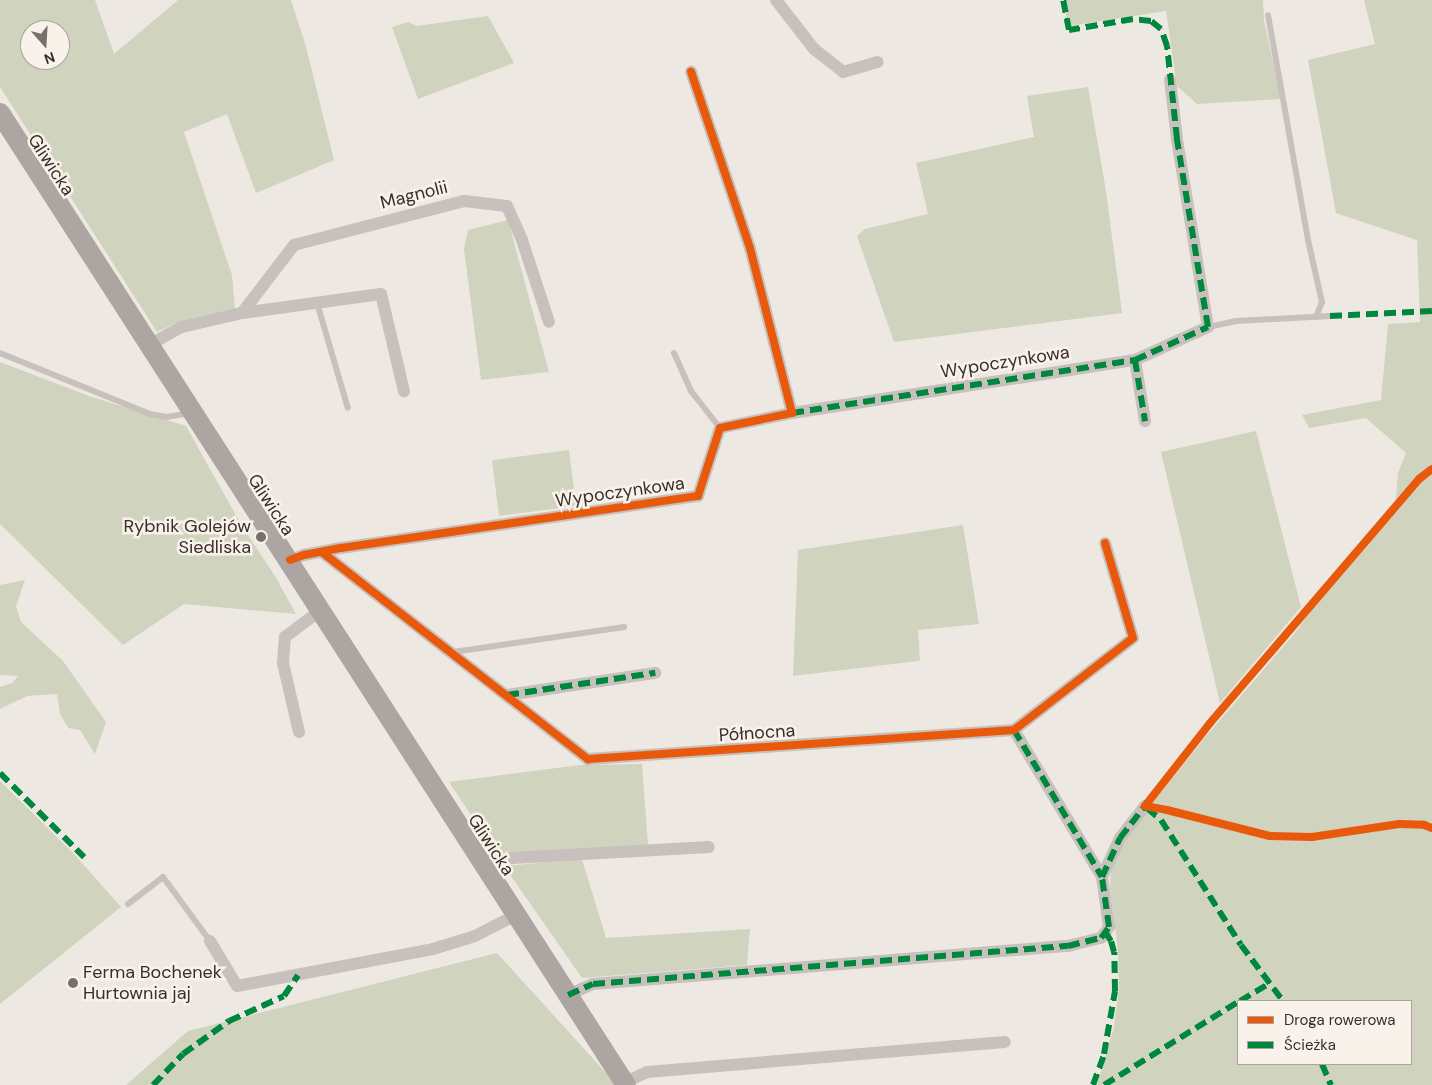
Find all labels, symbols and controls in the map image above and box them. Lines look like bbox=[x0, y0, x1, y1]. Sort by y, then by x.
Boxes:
north arrow bbox=[20, 20, 70, 70]
text: N bbox=[42, 48, 57, 68]
street label: Gliwicka bbox=[23, 130, 79, 200]
street label: Magnolii bbox=[378, 176, 450, 214]
street label: Wypoczynkowa bbox=[939, 341, 1071, 383]
street label: Gliwicka bbox=[243, 470, 299, 540]
street label: Wypoczynkowa bbox=[554, 472, 686, 512]
place label: Rybnik Golejów Siedliska bbox=[124, 516, 251, 558]
marker: Rybnik Golejów Siedliska bbox=[255, 531, 267, 543]
street label: Północna bbox=[718, 720, 796, 746]
street label: Gliwicka bbox=[463, 810, 519, 880]
place label: Ferma Bochenek Hurtownia jaj bbox=[83, 962, 222, 1004]
marker: Ferma Bochenek Hurtownia jaj bbox=[67, 977, 79, 989]
legend bbox=[1237, 1000, 1412, 1065]
text: Droga rowerowa bbox=[1284, 1010, 1395, 1030]
text: Ścieżka bbox=[1284, 1035, 1336, 1055]

